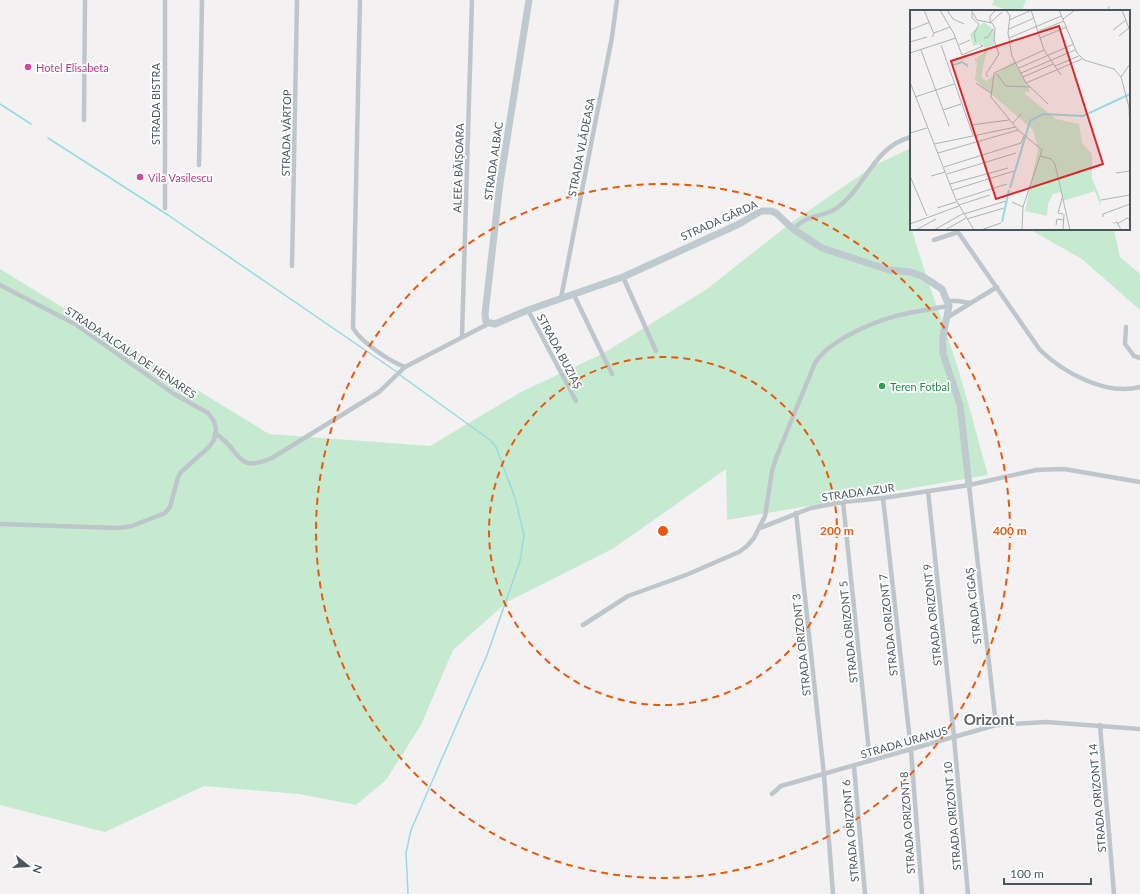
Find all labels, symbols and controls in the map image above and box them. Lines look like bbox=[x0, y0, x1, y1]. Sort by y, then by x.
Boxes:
inset map bbox=[910, 10, 1130, 230]
place label: Hotel Elisabeta bbox=[36, 61, 109, 74]
marker: Hotel Elisabeta bbox=[23, 62, 33, 72]
street label: STRADA BISTRA bbox=[149, 63, 162, 145]
street label: STRADA VÂRTOP bbox=[279, 89, 293, 177]
street label: STRADA VLĂDEASA bbox=[565, 96, 597, 198]
street label: STRADA ALBAC bbox=[481, 120, 505, 201]
street label: ALEEA BĂIȘOARA bbox=[450, 122, 466, 213]
place label: Vila Vasilescu bbox=[148, 171, 213, 184]
marker: Vila Vasilescu bbox=[135, 172, 145, 182]
street label: STRADA GÂRDA bbox=[679, 197, 760, 243]
street label: STRADA ALCALA DE HENARES bbox=[63, 303, 199, 401]
street label: STRADA BUZIAȘ bbox=[535, 311, 585, 391]
place label: Teren Fotbal bbox=[890, 380, 950, 393]
marker: Teren Fotbal bbox=[877, 381, 887, 391]
street label: STRADA AZUR bbox=[821, 480, 895, 504]
text: 200 m bbox=[820, 523, 854, 538]
text: 400 m bbox=[993, 523, 1027, 538]
centre of rings bbox=[656, 524, 670, 538]
street label: STRADA ORIZONT 9 bbox=[920, 563, 944, 667]
street label: STRADA CIGAȘ bbox=[963, 567, 983, 645]
street label: STRADA ORIZONT 7 bbox=[876, 573, 900, 677]
street label: STRADA ORIZONT 5 bbox=[836, 580, 860, 684]
street label: STRADA ORIZONT 3 bbox=[789, 593, 813, 697]
district label: Orizont bbox=[964, 710, 1015, 728]
street label: STRADA URANUS bbox=[859, 723, 949, 761]
street label: STRADA ORIZONT 14 bbox=[1086, 743, 1108, 853]
street label: STRADA ORIZONT 10 bbox=[941, 761, 963, 871]
street label: STRADA ORIZONT 8 bbox=[897, 771, 917, 875]
street label: STRADA ORIZONT 6 bbox=[839, 779, 861, 883]
north arrow bbox=[8, 846, 48, 886]
scale bar bbox=[1004, 860, 1091, 886]
text: N bbox=[30, 863, 45, 875]
text: 100 m bbox=[1010, 866, 1044, 881]

